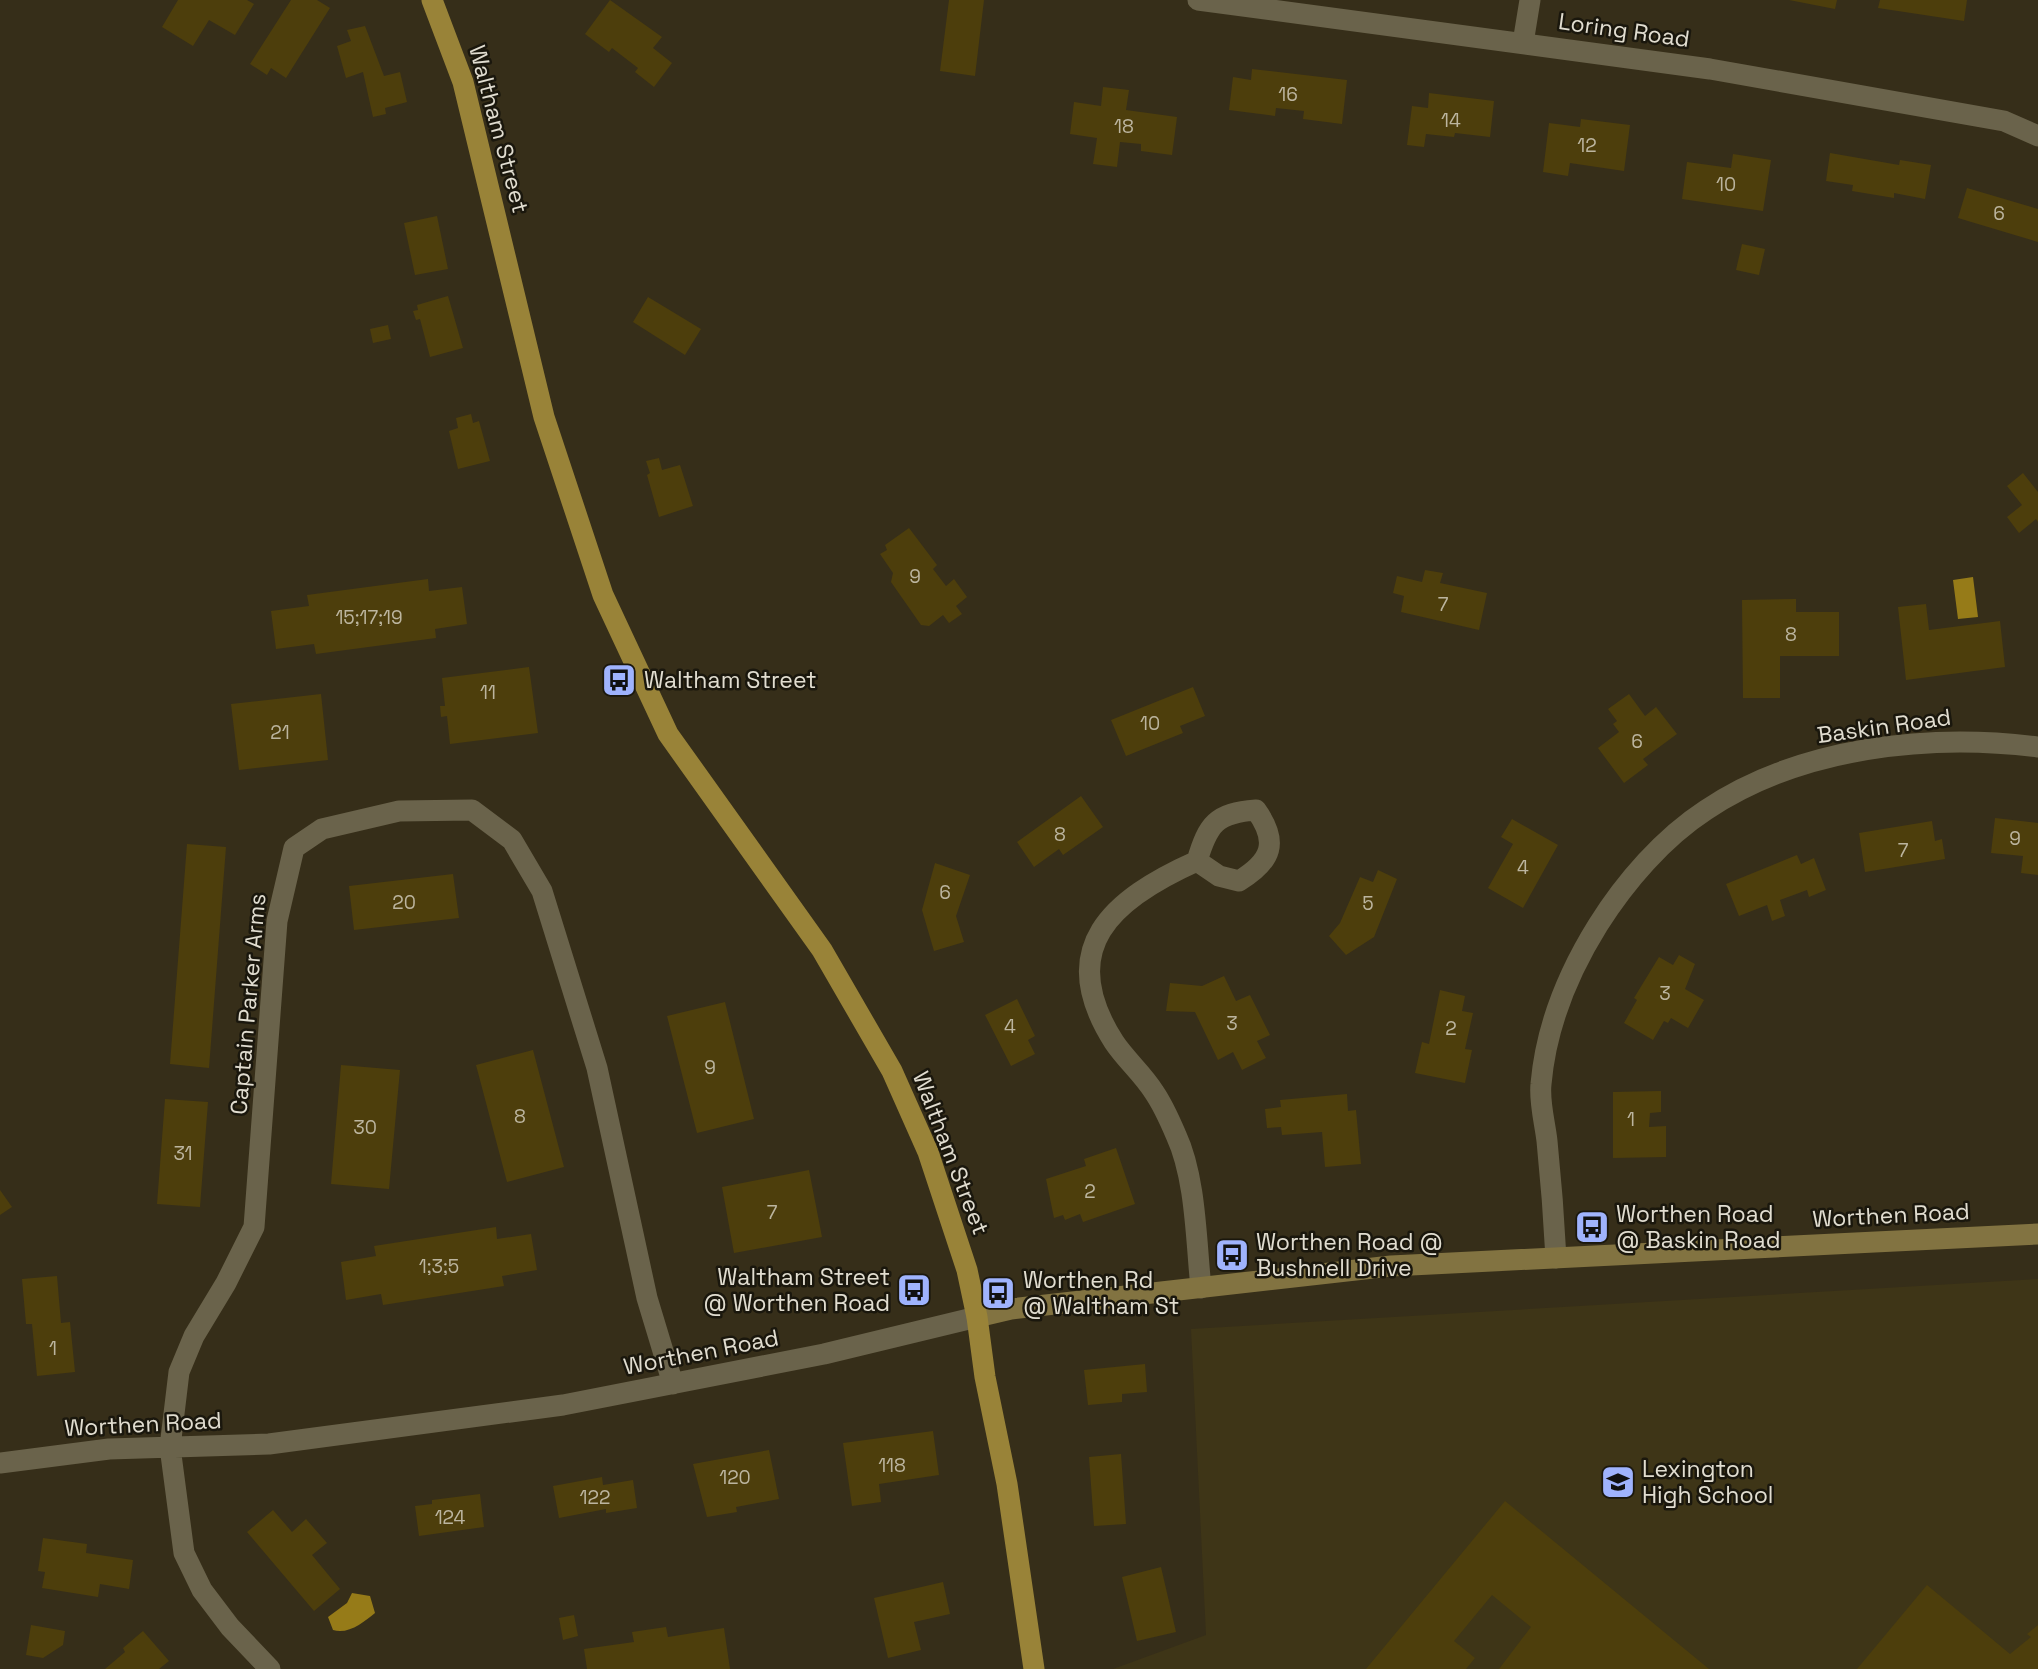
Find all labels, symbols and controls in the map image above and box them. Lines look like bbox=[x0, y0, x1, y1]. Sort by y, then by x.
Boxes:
street label: Loring Road bbox=[1556, 6, 1692, 54]
street label: Waltham Street bbox=[462, 42, 536, 216]
house number: 16 bbox=[1278, 82, 1298, 107]
house number: 14 bbox=[1441, 108, 1461, 133]
house number: 18 bbox=[1114, 114, 1134, 139]
house number: 12 bbox=[1577, 133, 1597, 158]
house number: 10 bbox=[1716, 172, 1736, 197]
house number: 6 bbox=[1993, 201, 2005, 226]
house number: 9 bbox=[909, 564, 921, 589]
house number: 7 bbox=[1438, 592, 1449, 617]
house number: 15;17;19 bbox=[335, 605, 403, 630]
house number: 8 bbox=[1785, 622, 1797, 647]
bus stop icon: Waltham Street bbox=[600, 661, 638, 699]
place label: Waltham Street bbox=[644, 665, 817, 695]
house number: 11 bbox=[480, 680, 496, 705]
street label: Baskin Road bbox=[1815, 702, 1953, 750]
house number: 10 bbox=[1140, 711, 1160, 736]
house number: 21 bbox=[270, 720, 290, 745]
house number: 6 bbox=[1631, 729, 1643, 754]
house number: 8 bbox=[1054, 822, 1066, 847]
house number: 9 bbox=[2009, 826, 2021, 851]
house number: 7 bbox=[1898, 838, 1909, 863]
house number: 4 bbox=[1517, 855, 1529, 880]
house number: 6 bbox=[939, 880, 951, 905]
house number: 20 bbox=[392, 890, 416, 915]
house number: 5 bbox=[1362, 891, 1374, 916]
street label: Captain Parker Arms bbox=[223, 892, 273, 1116]
house number: 3 bbox=[1659, 981, 1671, 1006]
house number: 3 bbox=[1226, 1011, 1238, 1036]
house number: 4 bbox=[1004, 1014, 1016, 1039]
house number: 2 bbox=[1445, 1016, 1457, 1041]
house number: 9 bbox=[704, 1055, 716, 1080]
street label: Waltham Street bbox=[906, 1067, 996, 1239]
house number: 8 bbox=[514, 1104, 526, 1129]
house number: 1 bbox=[1627, 1107, 1635, 1132]
house number: 30 bbox=[353, 1115, 377, 1140]
house number: 31 bbox=[173, 1141, 193, 1166]
house number: 2 bbox=[1084, 1179, 1096, 1204]
street label: Worthen Road bbox=[1812, 1196, 1970, 1234]
place label: Worthen Road @ Baskin Road bbox=[1616, 1199, 1780, 1255]
house number: 7 bbox=[767, 1200, 778, 1225]
bus stop icon: Worthen Road @ Baskin Road bbox=[1573, 1208, 1611, 1246]
place label: Worthen Road @ Bushnell Drive bbox=[1256, 1227, 1443, 1283]
bus stop icon: Worthen Road @ Bushnell Drive bbox=[1213, 1236, 1251, 1274]
house number: 1;3;5 bbox=[419, 1254, 459, 1279]
place label: Waltham Street @ Worthen Road bbox=[703, 1262, 890, 1318]
place label: Worthen Rd @ Waltham St bbox=[1023, 1265, 1179, 1321]
bus stop icon: Waltham Street @ Worthen Road bbox=[895, 1271, 933, 1309]
bus stop icon: Worthen Rd @ Waltham St bbox=[979, 1274, 1017, 1312]
street label: Worthen Road bbox=[621, 1322, 781, 1382]
house number: 1 bbox=[49, 1336, 57, 1361]
street label: Worthen Road bbox=[64, 1405, 222, 1443]
house number: 118 bbox=[878, 1453, 906, 1478]
place label: Lexington High School bbox=[1642, 1454, 1774, 1510]
school or university icon: Lexington High School bbox=[1599, 1463, 1637, 1501]
house number: 120 bbox=[719, 1465, 751, 1490]
house number: 122 bbox=[580, 1485, 610, 1510]
house number: 124 bbox=[435, 1505, 465, 1530]

